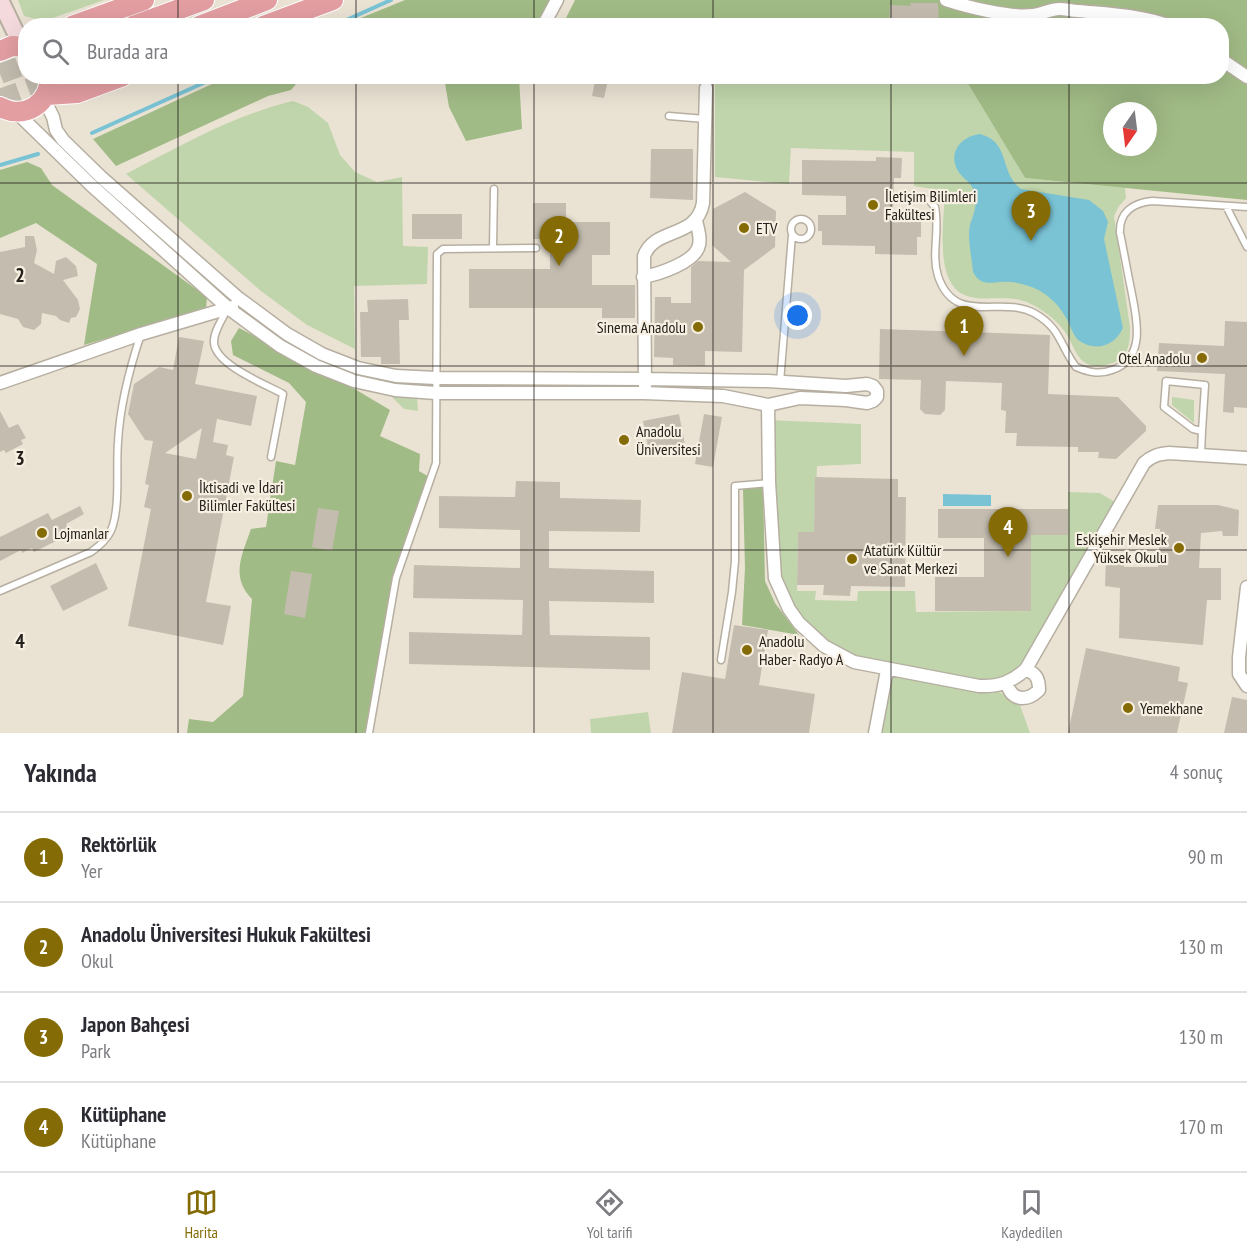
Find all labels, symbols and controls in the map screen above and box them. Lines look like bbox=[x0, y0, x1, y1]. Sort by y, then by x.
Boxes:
search box bbox=[18, 18, 1229, 84]
icon: search bbox=[39, 35, 72, 68]
text: Burada ara bbox=[87, 37, 168, 65]
north arrow bbox=[1103, 102, 1157, 156]
place label: İletişim Bilimleri Fakültesi bbox=[885, 186, 976, 224]
pin: 3 bbox=[1012, 192, 1050, 241]
marker: İletişim Bilimleri Fakültesi bbox=[866, 198, 880, 212]
pin: 2 bbox=[540, 216, 578, 266]
place label: ETV bbox=[756, 218, 778, 238]
marker: ETV bbox=[737, 221, 751, 235]
text: 2 bbox=[15, 262, 25, 288]
your location bbox=[783, 301, 812, 330]
pin: 1 bbox=[944, 306, 984, 356]
place label: Sinema Anadolu bbox=[597, 317, 686, 337]
marker: Sinema Anadolu bbox=[691, 320, 705, 334]
place label: Otel Anadolu bbox=[1118, 348, 1190, 368]
marker: Otel Anadolu bbox=[1195, 351, 1209, 365]
place label: Anadolu Üniversitesi bbox=[636, 421, 701, 459]
marker: Anadolu Üniversitesi bbox=[617, 433, 631, 447]
text: 3 bbox=[15, 445, 25, 471]
place label: İktisadi ve İdari Bilimler Fakültesi bbox=[199, 477, 295, 515]
marker: İktisadi ve İdari Bilimler Fakültesi bbox=[180, 489, 194, 503]
pin: 4 bbox=[988, 508, 1028, 557]
place label: Lojmanlar bbox=[54, 523, 109, 543]
marker: Lojmanlar bbox=[35, 526, 49, 540]
place label: Eskişehir Meslek Yüksek Okulu bbox=[1076, 529, 1168, 567]
place label: Atatürk Kültür ve Sanat Merkezi bbox=[864, 540, 958, 578]
marker: Eskişehir Meslek Yüksek Okulu bbox=[1172, 541, 1186, 555]
marker: Atatürk Kültür ve Sanat Merkezi bbox=[845, 552, 859, 566]
text: 4 bbox=[15, 628, 25, 654]
place label: Anadolu Haber- Radyo A bbox=[759, 631, 844, 669]
marker: Anadolu Haber- Radyo A bbox=[740, 643, 754, 657]
place label: Yemekhane bbox=[1140, 698, 1203, 718]
marker: Yemekhane bbox=[1121, 701, 1135, 715]
text: Yakında bbox=[24, 756, 97, 789]
text: 4 sonuç bbox=[1170, 759, 1223, 785]
text: Rektörlük bbox=[81, 830, 157, 858]
text: 1 bbox=[39, 844, 48, 870]
text: 90 m bbox=[1188, 844, 1223, 870]
text: Yer bbox=[81, 858, 102, 884]
text: Anadolu Üniversitesi Hukuk Fakültesi bbox=[81, 920, 371, 948]
text: 2 bbox=[39, 934, 48, 960]
text: 130 m bbox=[1179, 934, 1223, 960]
text: Okul bbox=[81, 948, 113, 974]
text: Japon Bahçesi bbox=[81, 1010, 190, 1038]
text: 3 bbox=[39, 1024, 48, 1050]
text: 130 m bbox=[1179, 1024, 1223, 1050]
text: Park bbox=[81, 1038, 111, 1064]
text: Kütüphane bbox=[81, 1100, 167, 1128]
text: 4 bbox=[39, 1114, 48, 1140]
text: 170 m bbox=[1179, 1114, 1223, 1140]
text: Kütüphane bbox=[81, 1128, 156, 1154]
tab: Harita bbox=[184, 1186, 218, 1242]
tab: Yol tarifi bbox=[587, 1186, 633, 1242]
tab: Kaydedilen bbox=[1001, 1186, 1063, 1242]

